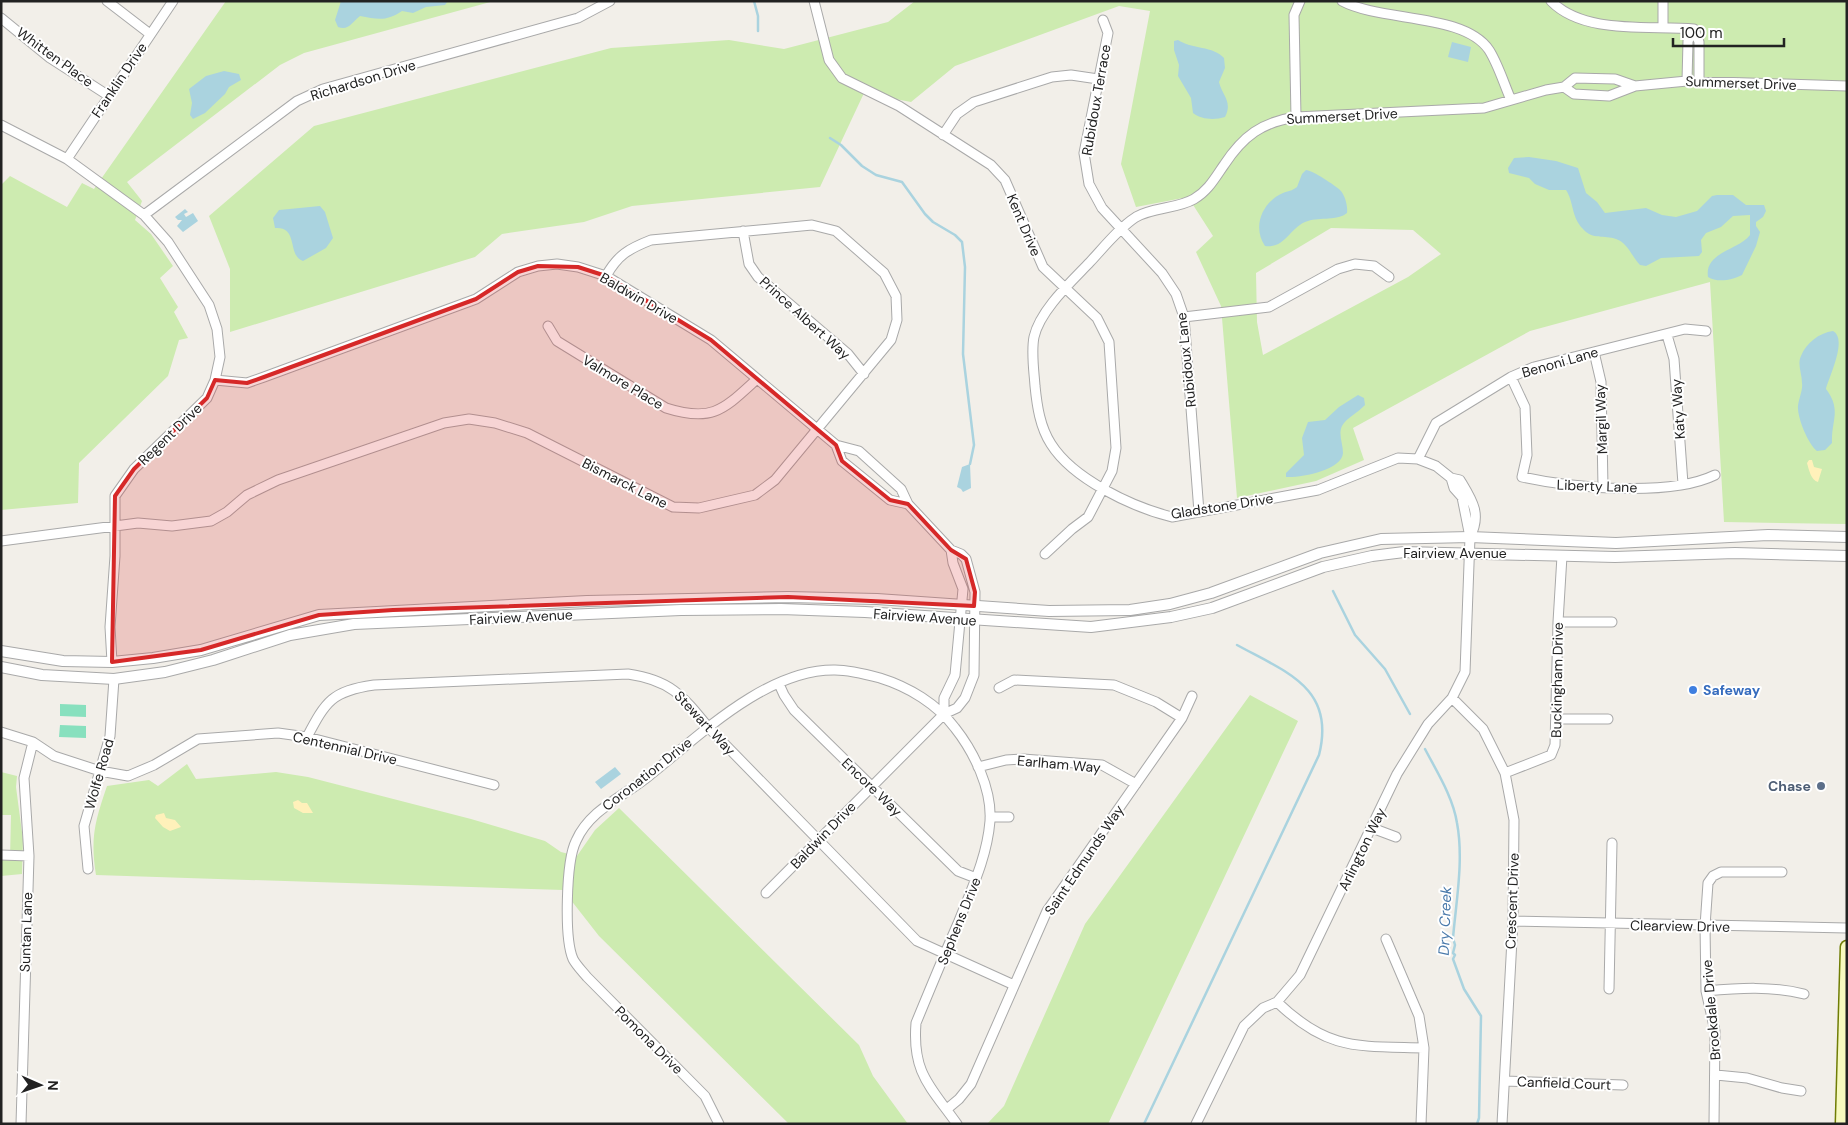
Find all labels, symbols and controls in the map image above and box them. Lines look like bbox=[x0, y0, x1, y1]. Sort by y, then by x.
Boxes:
scale bar bbox=[1673, 15, 1784, 47]
street label: Whitten Place bbox=[13, 23, 97, 91]
text: 100 m bbox=[1680, 23, 1723, 43]
street label: Franklin Drive bbox=[87, 39, 151, 121]
street label: Rubidoux Terrace bbox=[1077, 43, 1115, 157]
street label: Richardson Drive bbox=[308, 55, 418, 105]
street label: Summerset Drive bbox=[1685, 72, 1797, 94]
street label: Summerset Drive bbox=[1286, 104, 1398, 128]
street label: Kent Drive bbox=[1003, 191, 1045, 259]
street label: Baldwin Drive bbox=[597, 268, 681, 328]
street label: Prince Albert Way bbox=[756, 273, 854, 364]
street label: Rubidoux Lane bbox=[1172, 312, 1200, 408]
street label: Benoni Lane bbox=[1520, 342, 1600, 382]
street label: Valmore Place bbox=[579, 351, 667, 413]
street label: Katy Way bbox=[1667, 378, 1689, 440]
street label: Margil Way bbox=[1591, 383, 1611, 455]
street label: Regent Drive bbox=[134, 399, 206, 469]
street label: Bismarck Lane bbox=[579, 454, 671, 512]
street label: Liberty Lane bbox=[1556, 476, 1638, 496]
street label: Gladstone Drive bbox=[1170, 489, 1274, 523]
street label: Fairview Avenue bbox=[1403, 544, 1507, 562]
street label: Fairview Avenue bbox=[873, 604, 977, 630]
street label: Fairview Avenue bbox=[469, 605, 573, 629]
street label: Buckingham Drive bbox=[1547, 622, 1567, 738]
place label: Safeway bbox=[1703, 681, 1761, 699]
marker: Safeway bbox=[1687, 684, 1699, 696]
street label: Stewart Way bbox=[671, 687, 740, 759]
street label: Centennial Drive bbox=[291, 727, 399, 769]
street label: Coronation Drive bbox=[598, 733, 696, 815]
street label: Wolfe Road bbox=[80, 736, 118, 812]
street label: Earlham Way bbox=[1016, 751, 1102, 777]
street label: Encore Way bbox=[838, 754, 906, 820]
place label: Chase bbox=[1768, 777, 1811, 795]
marker: Chase bbox=[1815, 780, 1827, 792]
street label: Baldwin Drive bbox=[786, 797, 860, 873]
street label: Saint Edmunds Way bbox=[1040, 801, 1128, 919]
street label: Arlington Way bbox=[1334, 804, 1390, 893]
street label: Crescent Drive bbox=[1501, 853, 1523, 949]
street label: Sephens Drive bbox=[933, 875, 985, 967]
water label: Dry Creek bbox=[1434, 886, 1456, 956]
street label: Suntan Lane bbox=[16, 892, 36, 972]
street label: Clearview Drive bbox=[1630, 916, 1730, 936]
street label: Brookdale Drive bbox=[1698, 959, 1724, 1061]
street label: Pomona Drive bbox=[611, 1002, 687, 1078]
north arrow bbox=[15, 1060, 65, 1110]
street label: Canfield Court bbox=[1517, 1072, 1611, 1094]
text: N bbox=[44, 1080, 62, 1091]

